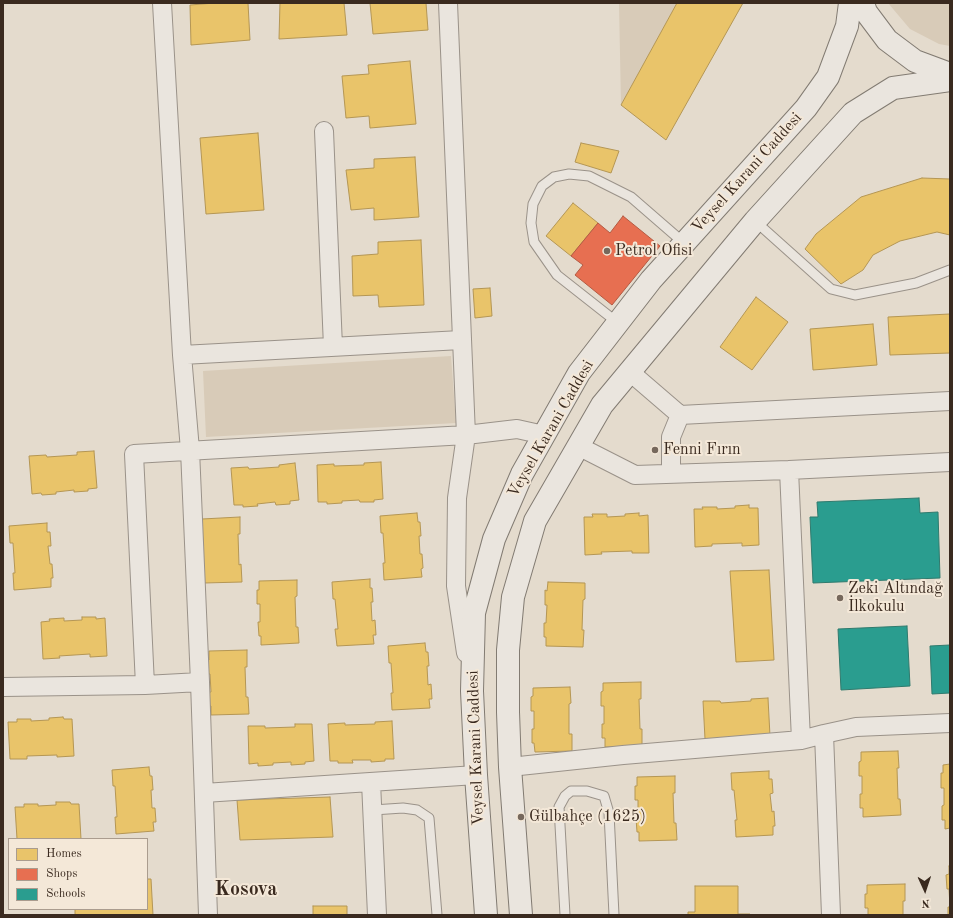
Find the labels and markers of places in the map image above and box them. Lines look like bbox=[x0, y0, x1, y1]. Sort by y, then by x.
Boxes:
place label: Petrol Ofisi bbox=[615, 241, 692, 261]
marker: Petrol Ofisi bbox=[602, 246, 612, 256]
place label: Fenni Fırın bbox=[663, 440, 741, 460]
marker: Fenni Fırın bbox=[650, 445, 660, 455]
place label: Zeki Altındağ İlkokulu bbox=[848, 579, 943, 617]
marker: Zeki Altındağ İlkokulu bbox=[835, 593, 845, 603]
place label: Gülbahçe (1625) bbox=[529, 807, 646, 827]
marker: Gülbahçe (1625) bbox=[516, 812, 526, 822]

